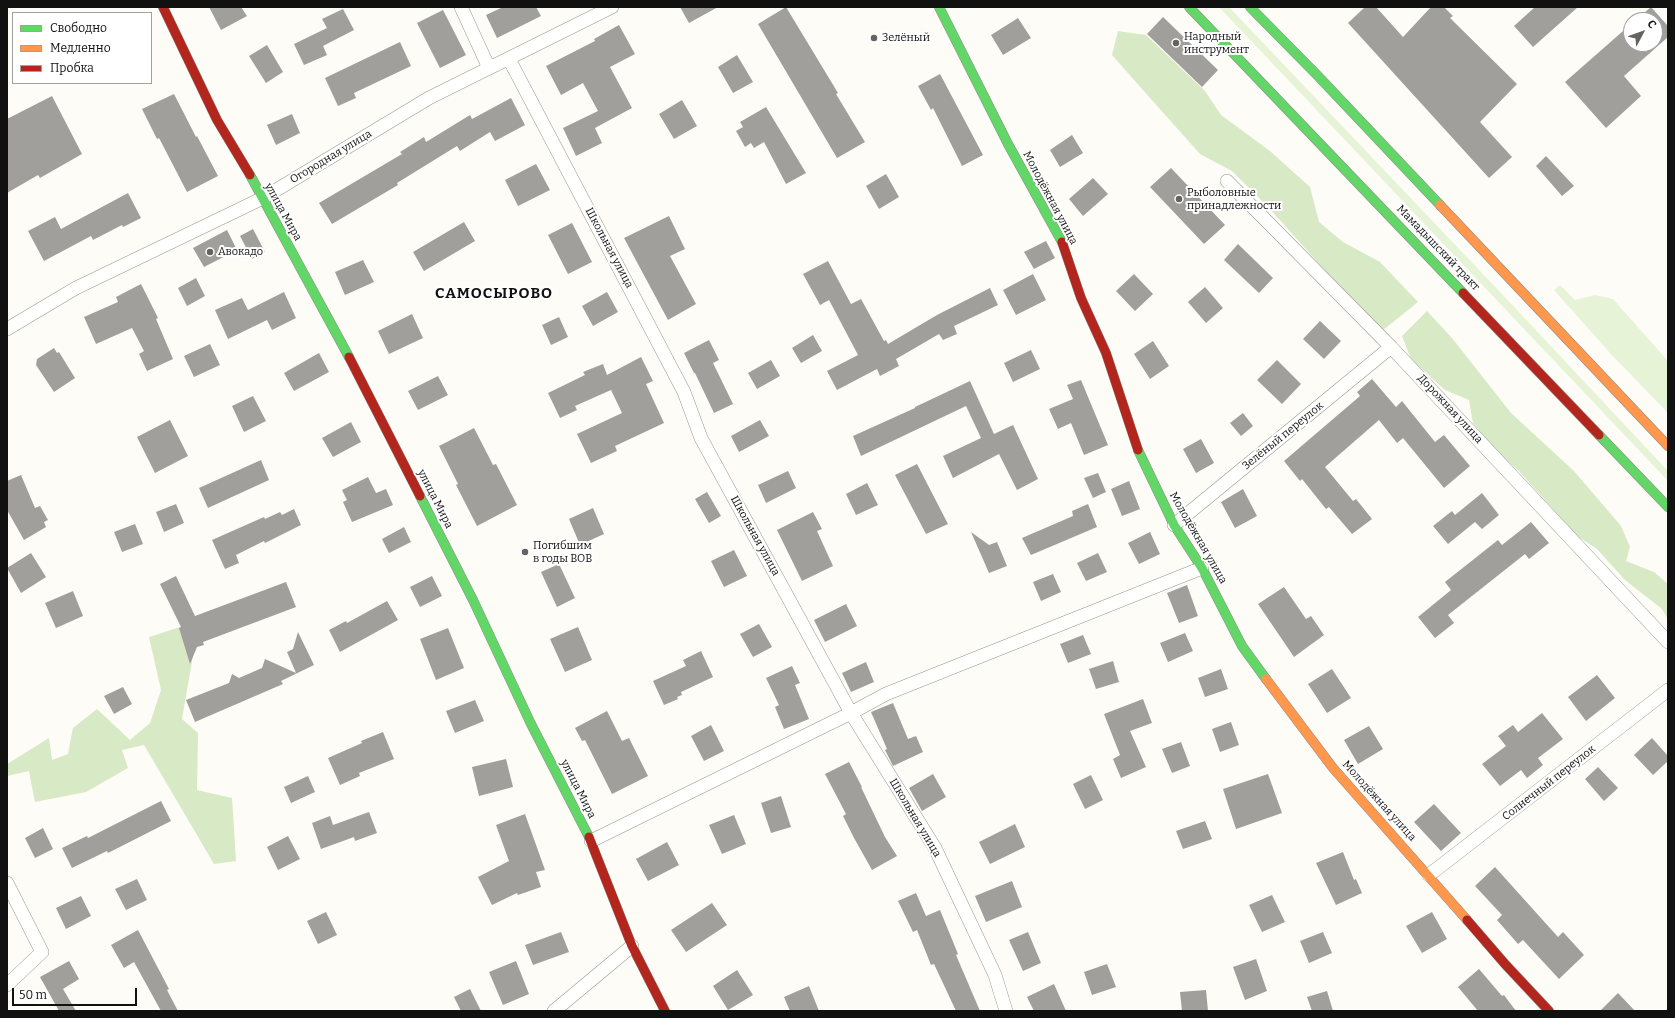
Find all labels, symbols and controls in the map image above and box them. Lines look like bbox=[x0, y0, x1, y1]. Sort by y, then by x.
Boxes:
legend bbox=[12, 12, 152, 84]
north arrow bbox=[1623, 12, 1663, 52]
text: С bbox=[1644, 18, 1659, 31]
text: Свободно bbox=[50, 21, 107, 35]
place label: Народный инструмент bbox=[1184, 30, 1249, 56]
place label: Зелёный bbox=[882, 31, 930, 45]
marker: Зелёный bbox=[869, 33, 879, 43]
marker: Народный инструмент bbox=[1171, 38, 1181, 48]
text: Медленно bbox=[50, 41, 111, 55]
text: Пробка bbox=[50, 61, 94, 75]
street label: Огородная улица bbox=[288, 127, 374, 187]
street label: Молодёжная улица bbox=[1020, 149, 1080, 247]
street label: улица Мира bbox=[262, 181, 304, 243]
place label: Рыболовные принадлежности bbox=[1187, 186, 1281, 212]
marker: Рыболовные принадлежности bbox=[1174, 194, 1184, 204]
street label: Мамадышский тракт bbox=[1394, 203, 1482, 293]
street label: Школьная улица bbox=[582, 205, 636, 291]
place label: Авокадо bbox=[218, 245, 263, 259]
marker: Авокадо bbox=[205, 247, 215, 257]
district label: САМОСЫРОВО bbox=[435, 285, 553, 303]
street label: Дорожная улица bbox=[1415, 372, 1485, 446]
street label: Зелёный переулок bbox=[1240, 399, 1326, 473]
street label: улица Мира bbox=[415, 467, 455, 531]
street label: Молодёжная улица bbox=[1166, 490, 1230, 586]
street label: Школьная улица bbox=[728, 494, 782, 578]
place label: Погибшим в годы ВОВ bbox=[533, 539, 592, 565]
marker: Погибшим в годы ВОВ bbox=[520, 547, 530, 557]
street label: Солнечный переулок bbox=[1500, 742, 1598, 824]
street label: улица Мира bbox=[558, 757, 598, 821]
street label: Молодёжная улица bbox=[1339, 758, 1419, 844]
street label: Школьная улица bbox=[886, 776, 944, 860]
scale bar bbox=[14, 980, 139, 1006]
text: 50 m bbox=[19, 988, 47, 1002]

